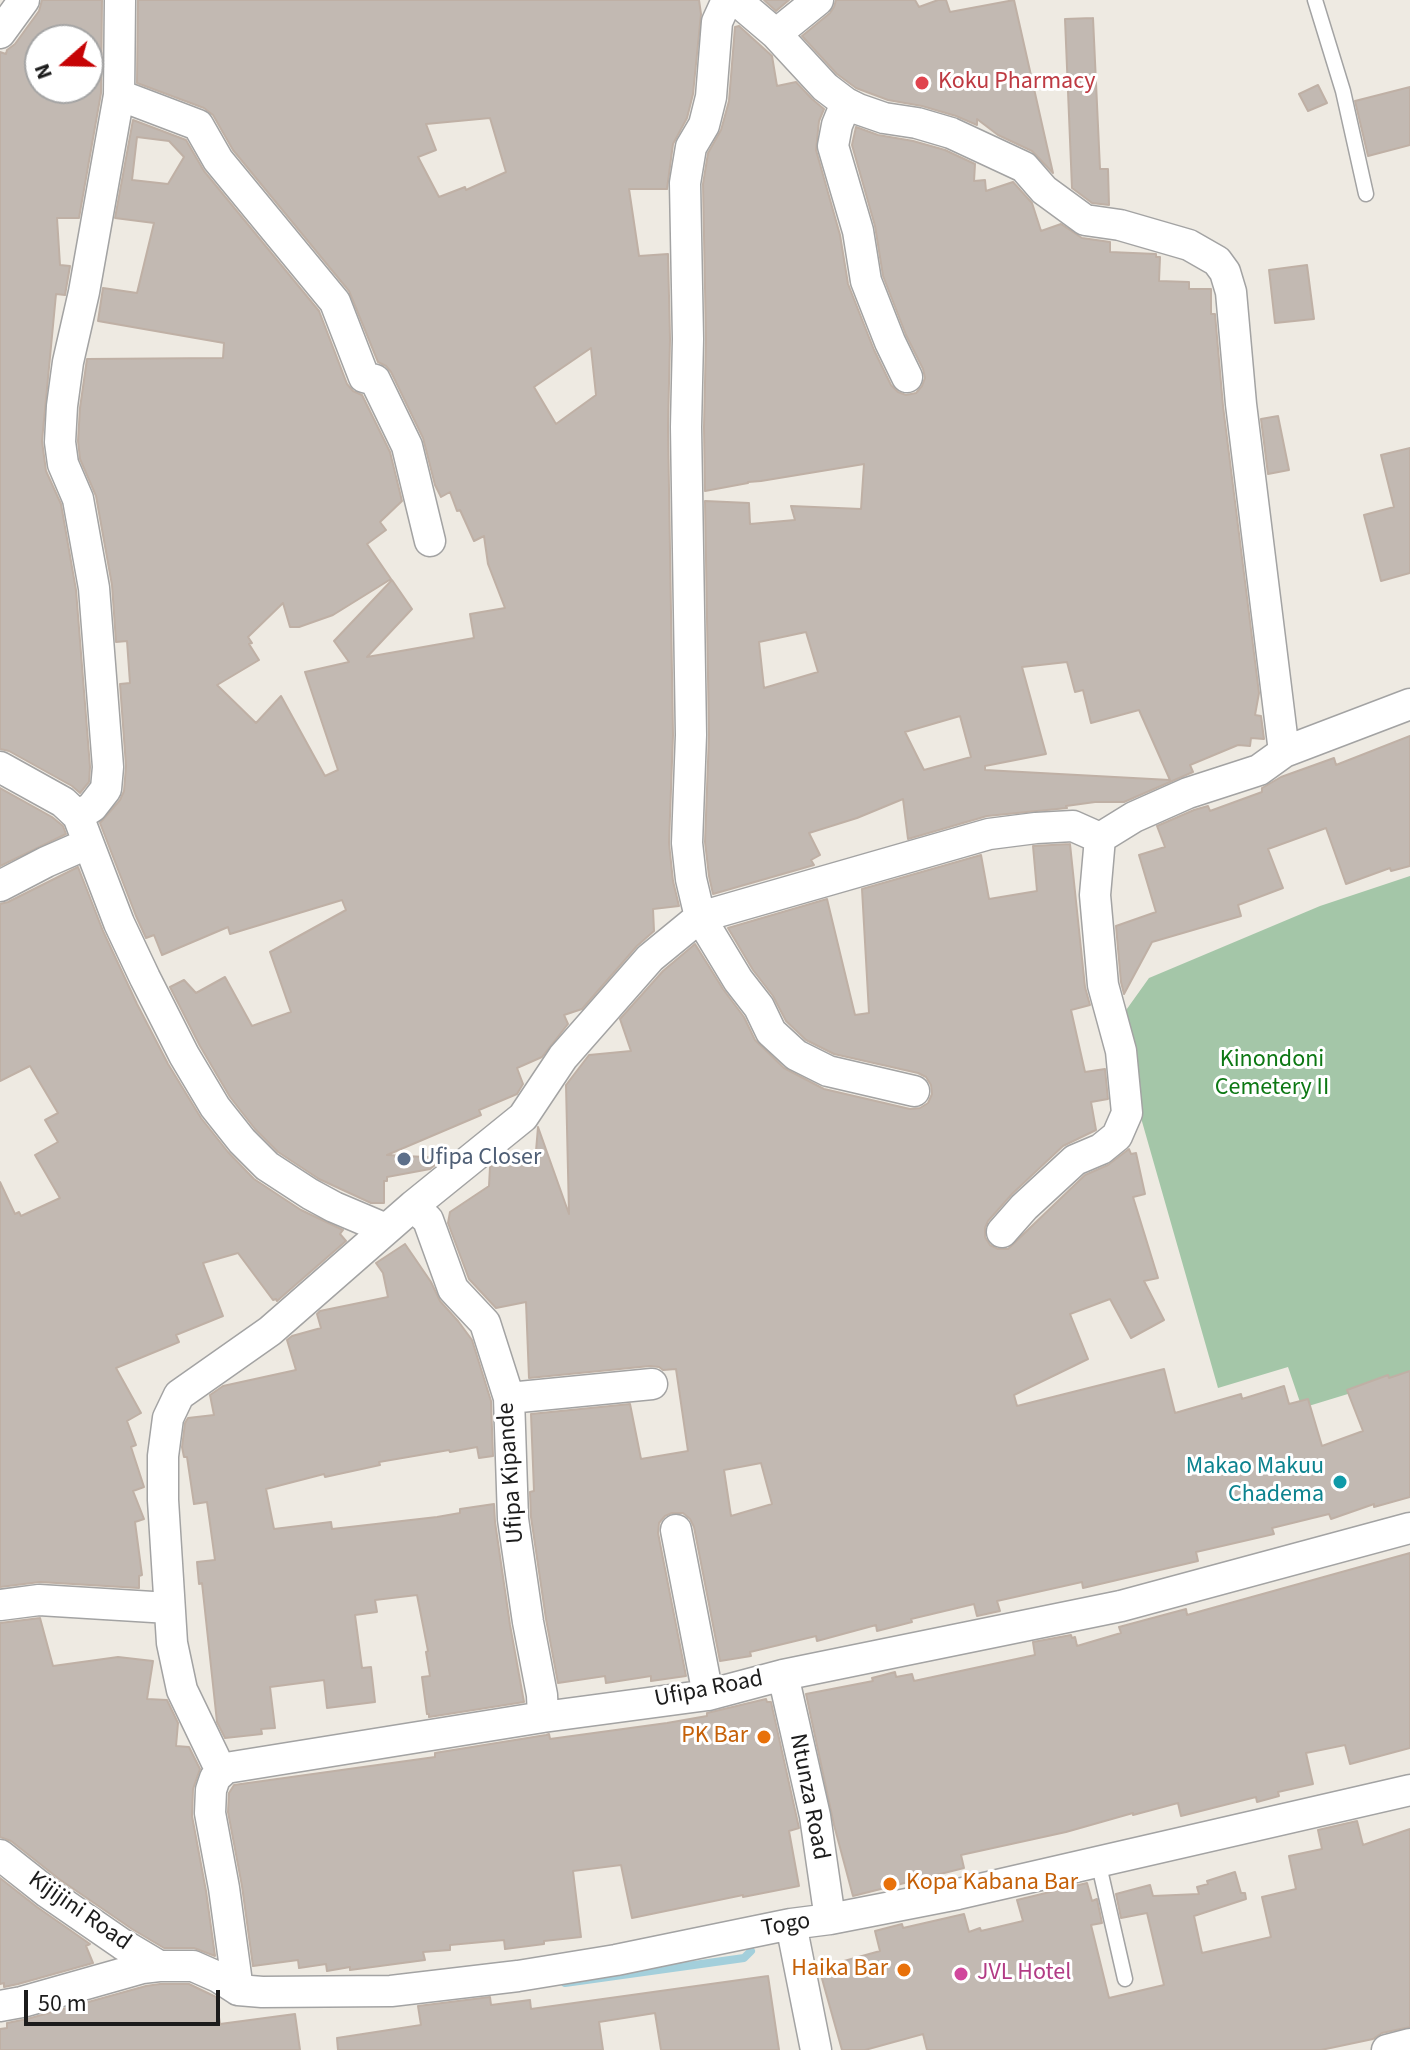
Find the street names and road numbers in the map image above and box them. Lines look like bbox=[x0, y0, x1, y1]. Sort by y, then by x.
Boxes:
street label: Ufipa Kipande bbox=[493, 1401, 531, 1545]
street label: Ufipa Road bbox=[652, 1665, 766, 1715]
street label: Ntunza Road bbox=[782, 1731, 834, 1863]
street label: Kijijini Road bbox=[22, 1866, 136, 1958]
street label: Togo bbox=[759, 1908, 813, 1944]

